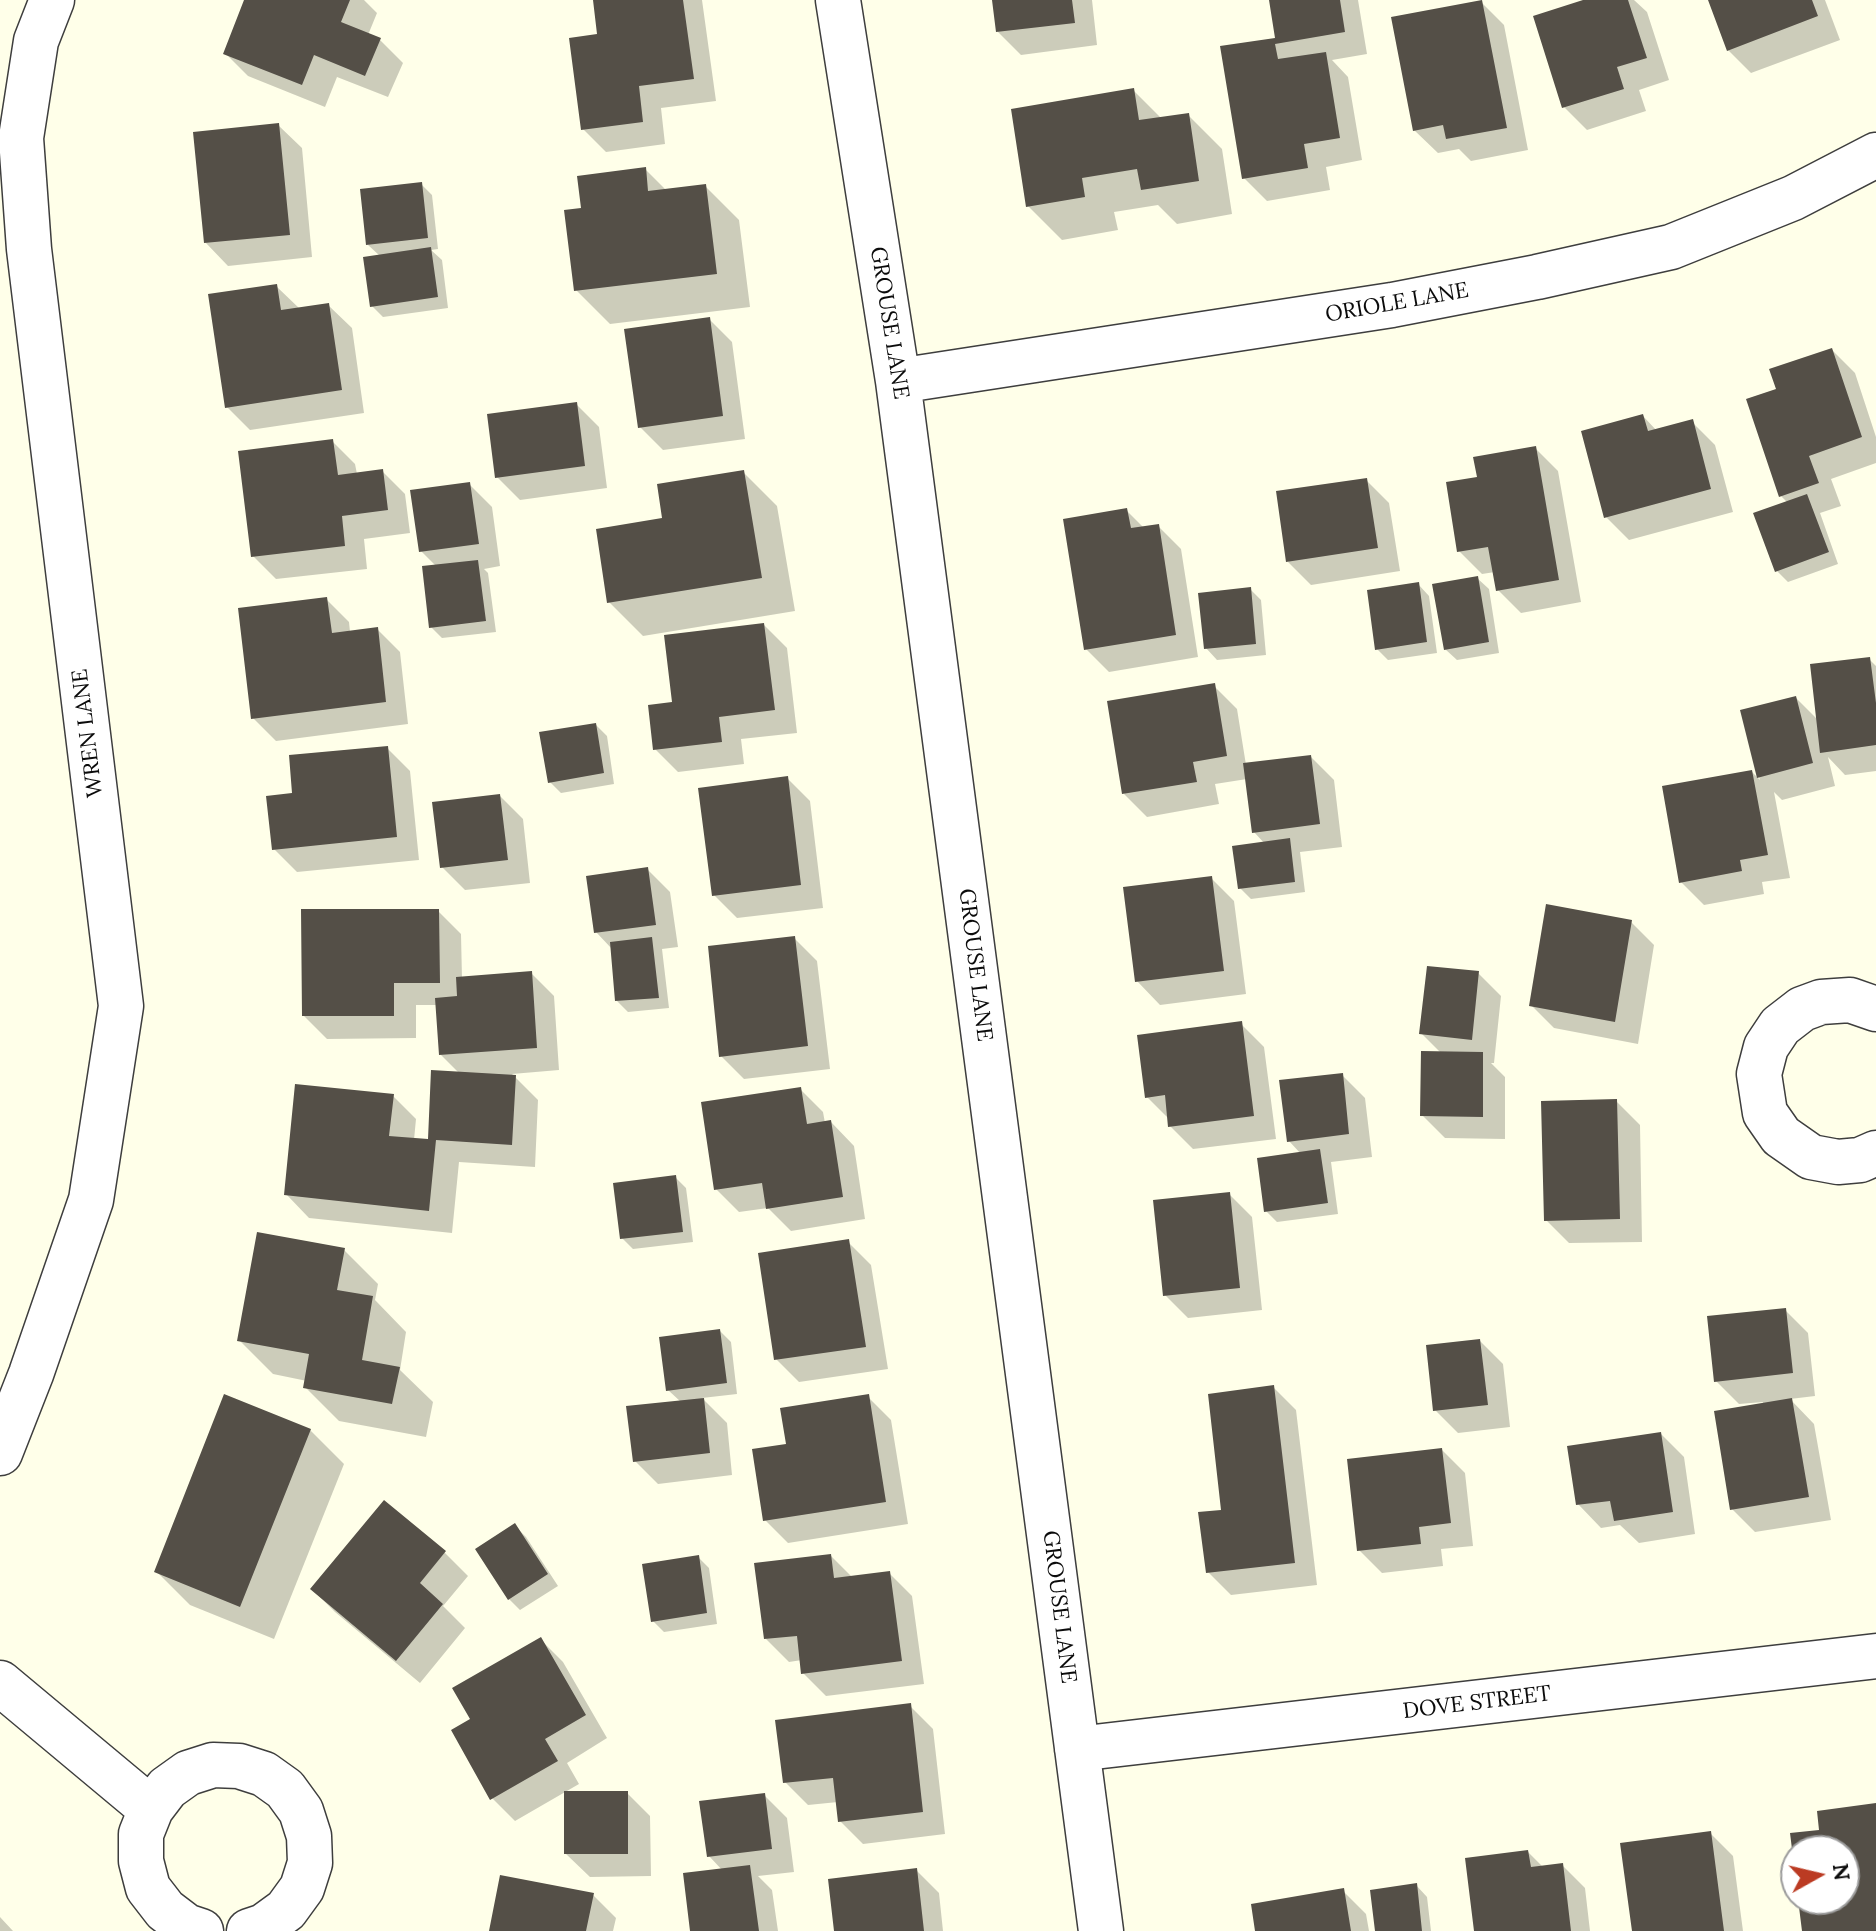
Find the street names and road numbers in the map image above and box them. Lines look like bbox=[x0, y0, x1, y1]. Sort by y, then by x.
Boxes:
street label: GROUSE LANE bbox=[864, 245, 914, 401]
street label: ORIOLE LANE bbox=[1323, 277, 1471, 329]
street label: WREN LANE bbox=[67, 667, 109, 799]
street label: GROUSE LANE bbox=[953, 887, 997, 1043]
street label: GROUSE LANE bbox=[1037, 1529, 1081, 1685]
street label: DOVE STREET bbox=[1401, 1681, 1553, 1725]

